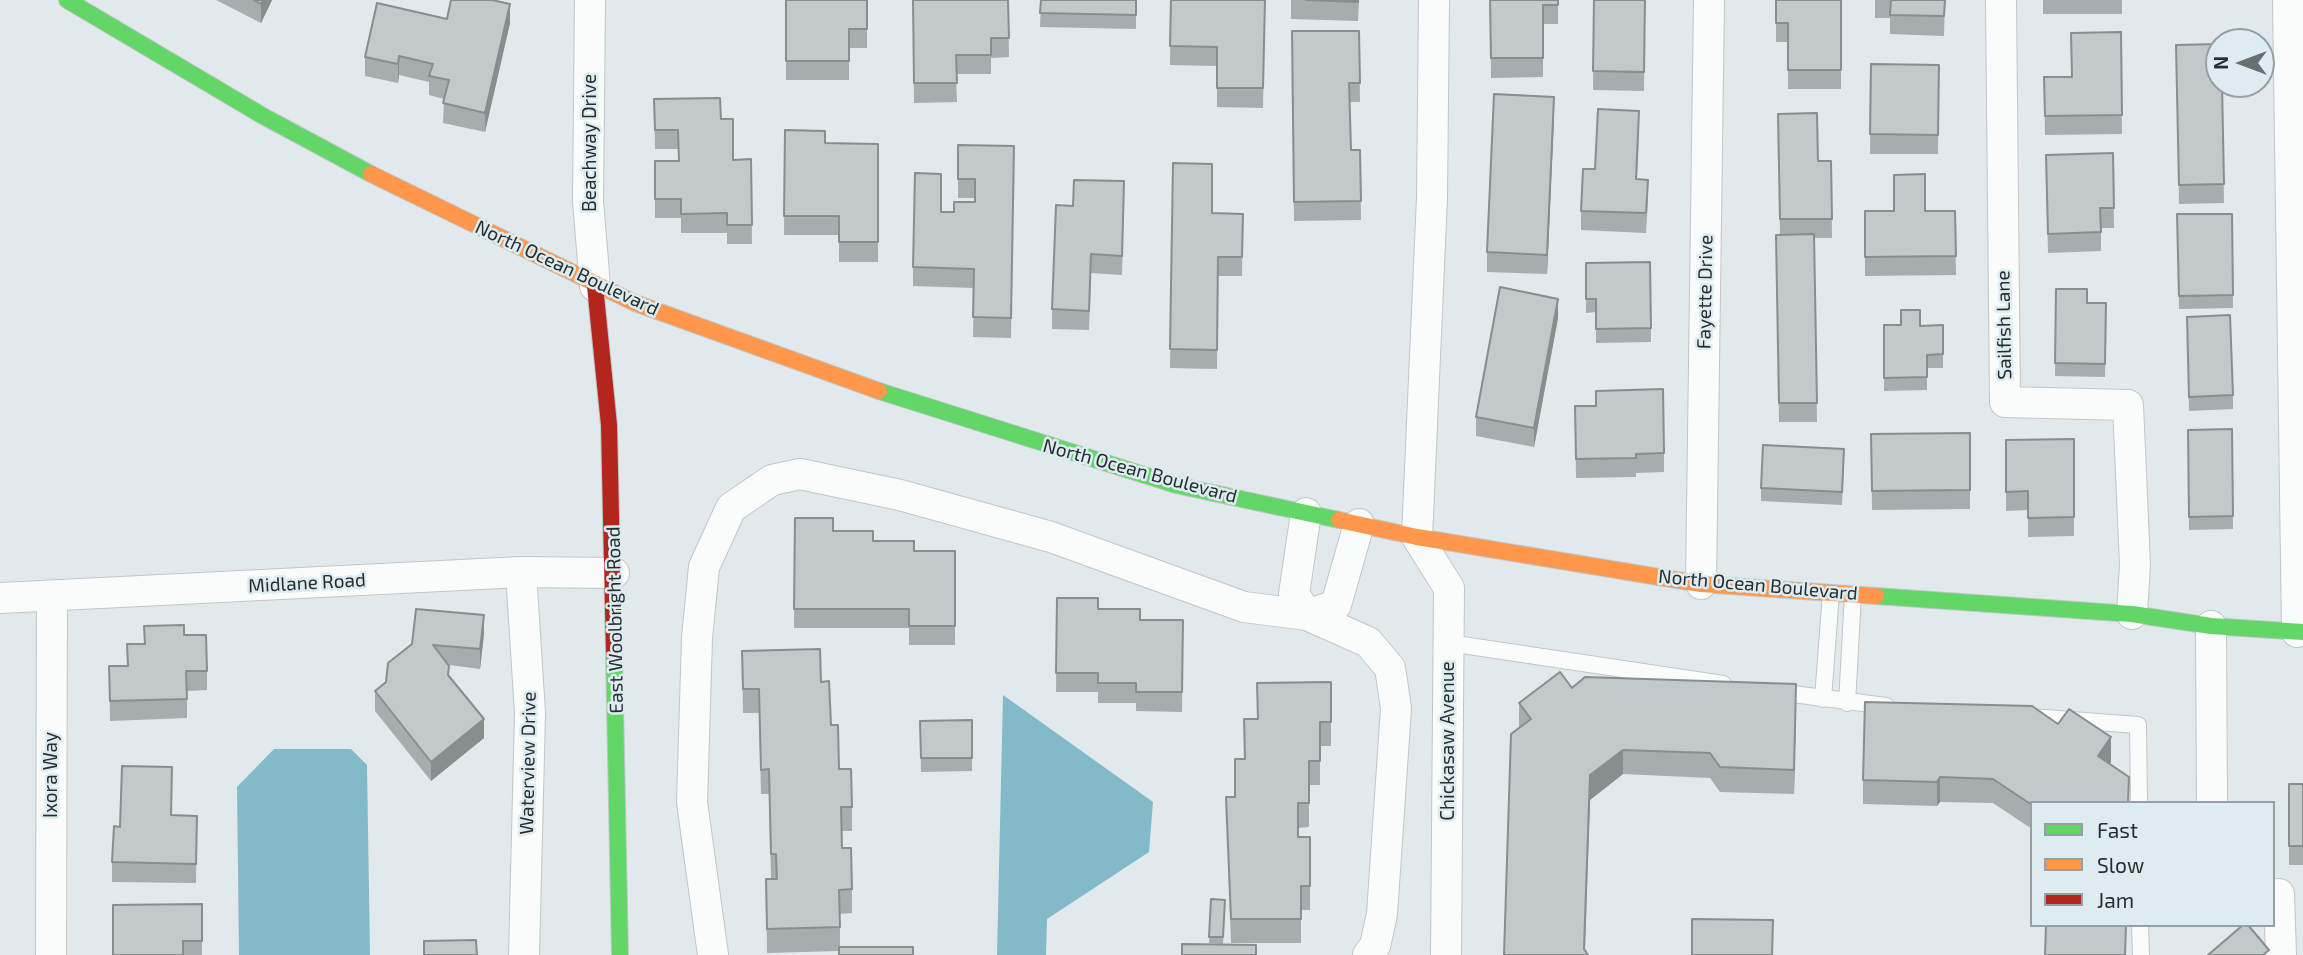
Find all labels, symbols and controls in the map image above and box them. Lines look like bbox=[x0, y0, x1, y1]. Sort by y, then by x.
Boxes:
north arrow bbox=[2205, 28, 2275, 98]
text: N bbox=[2209, 56, 2232, 70]
street label: Beachway Drive bbox=[579, 74, 601, 212]
street label: North Ocean Boulevard bbox=[472, 215, 662, 321]
street label: Fayette Drive bbox=[1693, 235, 1717, 349]
street label: Sailfish Lane bbox=[1992, 270, 2016, 380]
street label: North Ocean Boulevard bbox=[1040, 434, 1240, 508]
street label: East Woolbright Road bbox=[602, 526, 628, 714]
street label: North Ocean Boulevard bbox=[1657, 565, 1859, 605]
street label: Midlane Road bbox=[248, 569, 366, 597]
street label: Chickasaw Avenue bbox=[1437, 661, 1459, 821]
street label: Waterview Drive bbox=[515, 691, 541, 835]
street label: Ixora Way bbox=[40, 732, 62, 818]
legend bbox=[2030, 801, 2275, 927]
text: Fast bbox=[2097, 817, 2138, 842]
text: Slow bbox=[2097, 852, 2144, 877]
text: Jam bbox=[2097, 887, 2134, 912]

